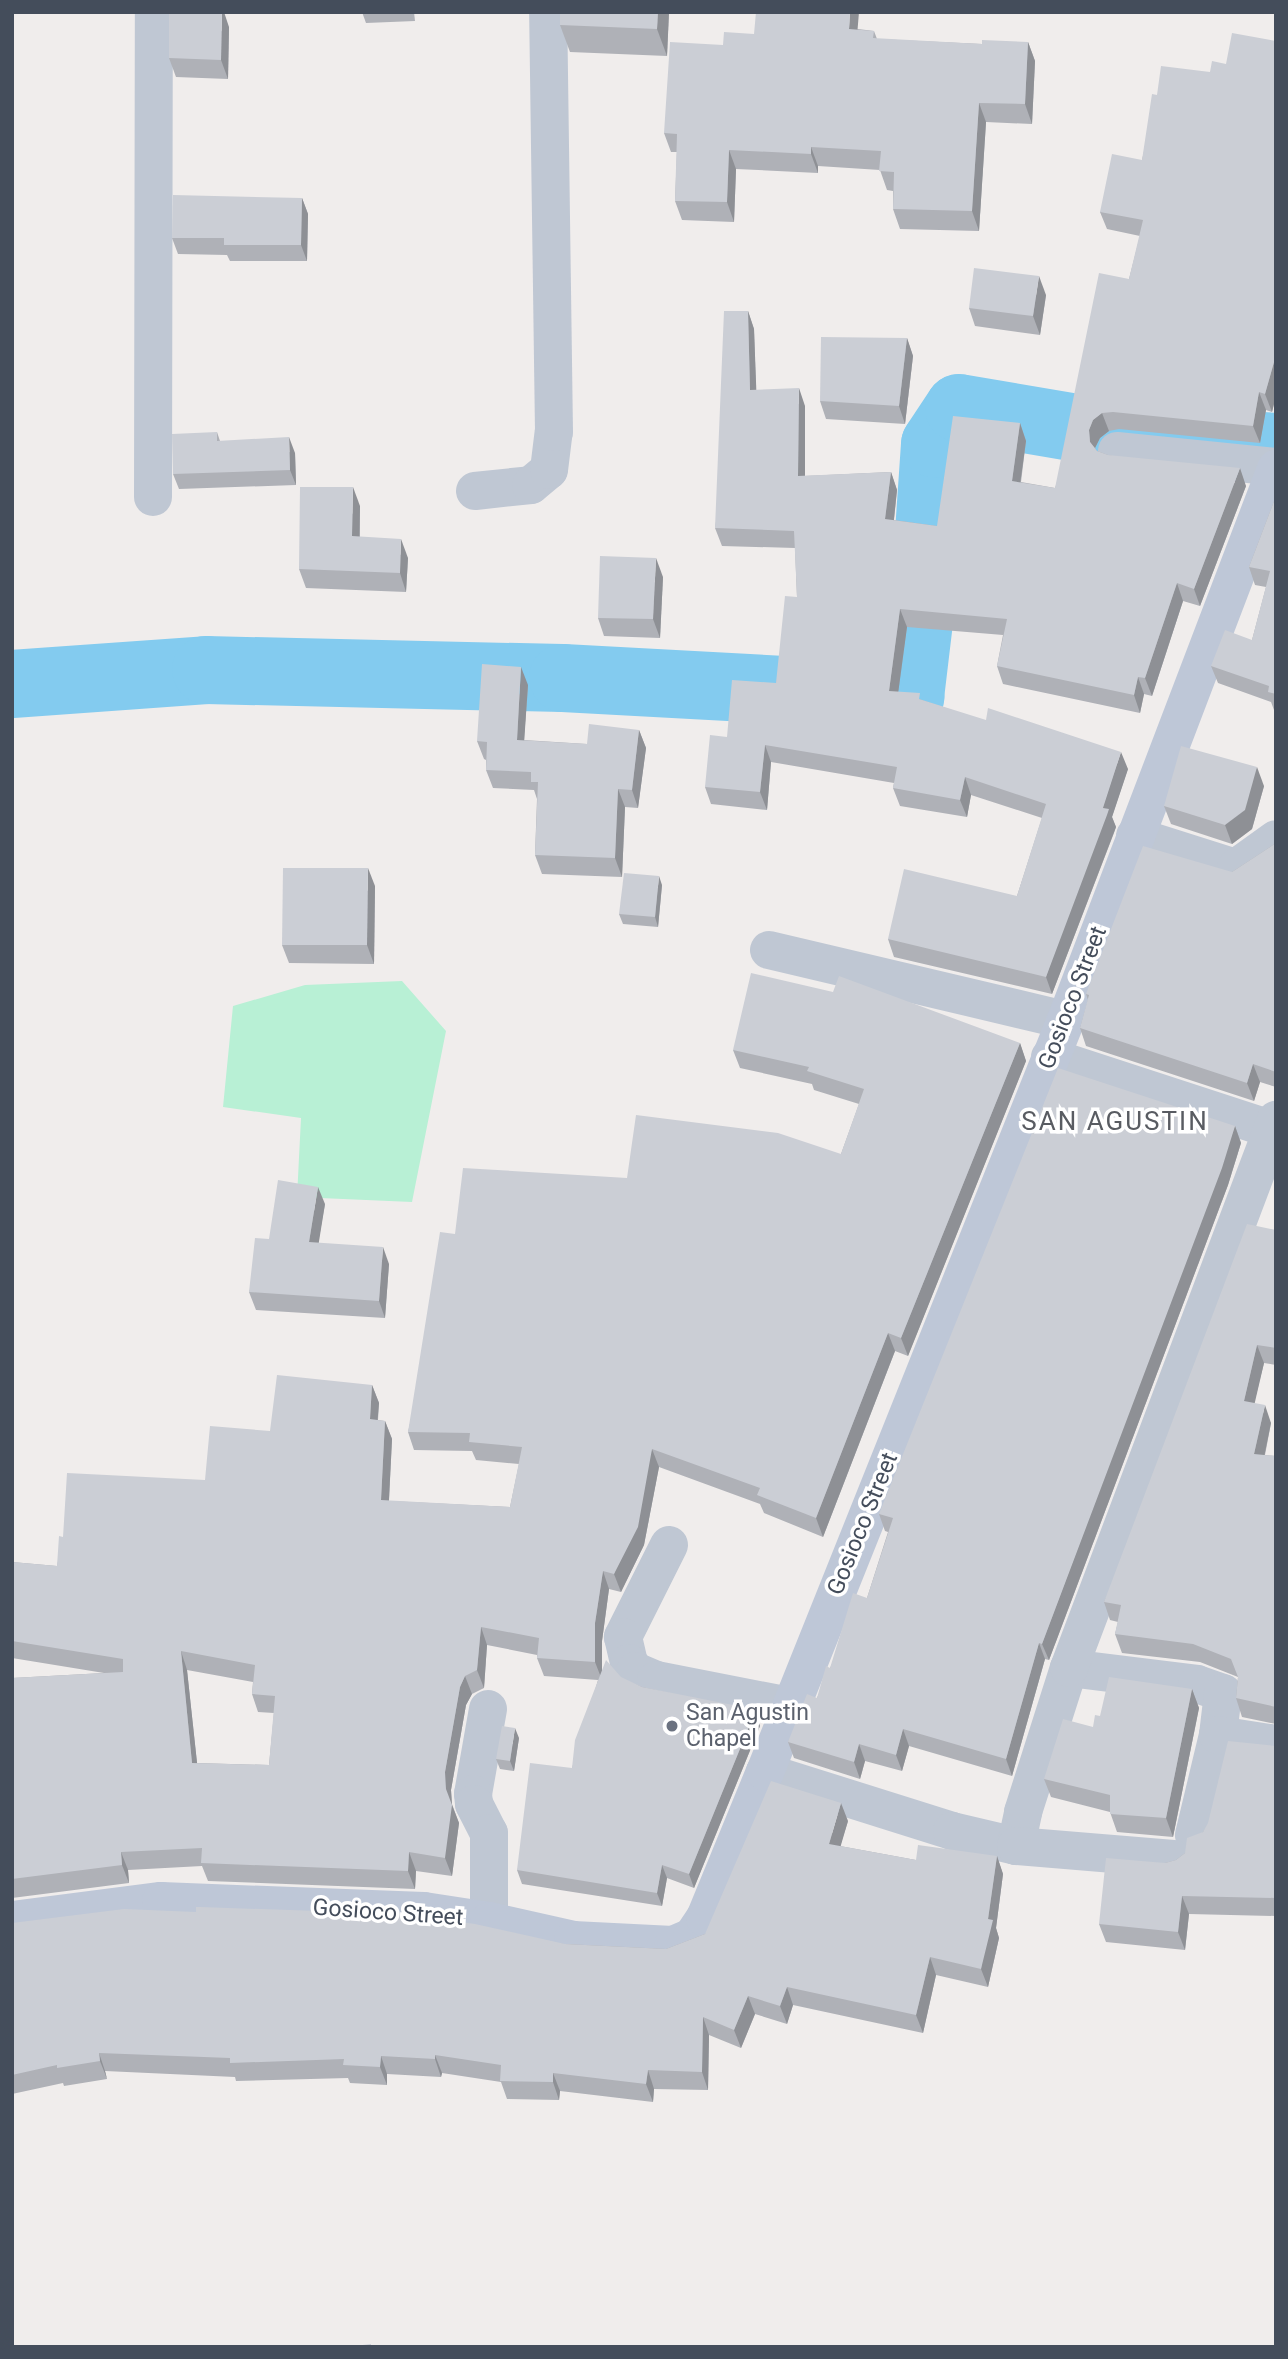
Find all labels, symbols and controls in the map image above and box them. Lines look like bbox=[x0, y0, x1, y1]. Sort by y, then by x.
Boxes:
street label: Gosioco Street bbox=[1033, 923, 1113, 1073]
district label: SAN AGUSTIN bbox=[1023, 1106, 1207, 1138]
street label: Gosioco Street bbox=[822, 1449, 904, 1599]
place label: San Agustin Chapel bbox=[686, 1699, 809, 1753]
marker: San Agustin Chapel bbox=[664, 1718, 680, 1734]
street label: Gosioco Street bbox=[312, 1894, 464, 1932]

